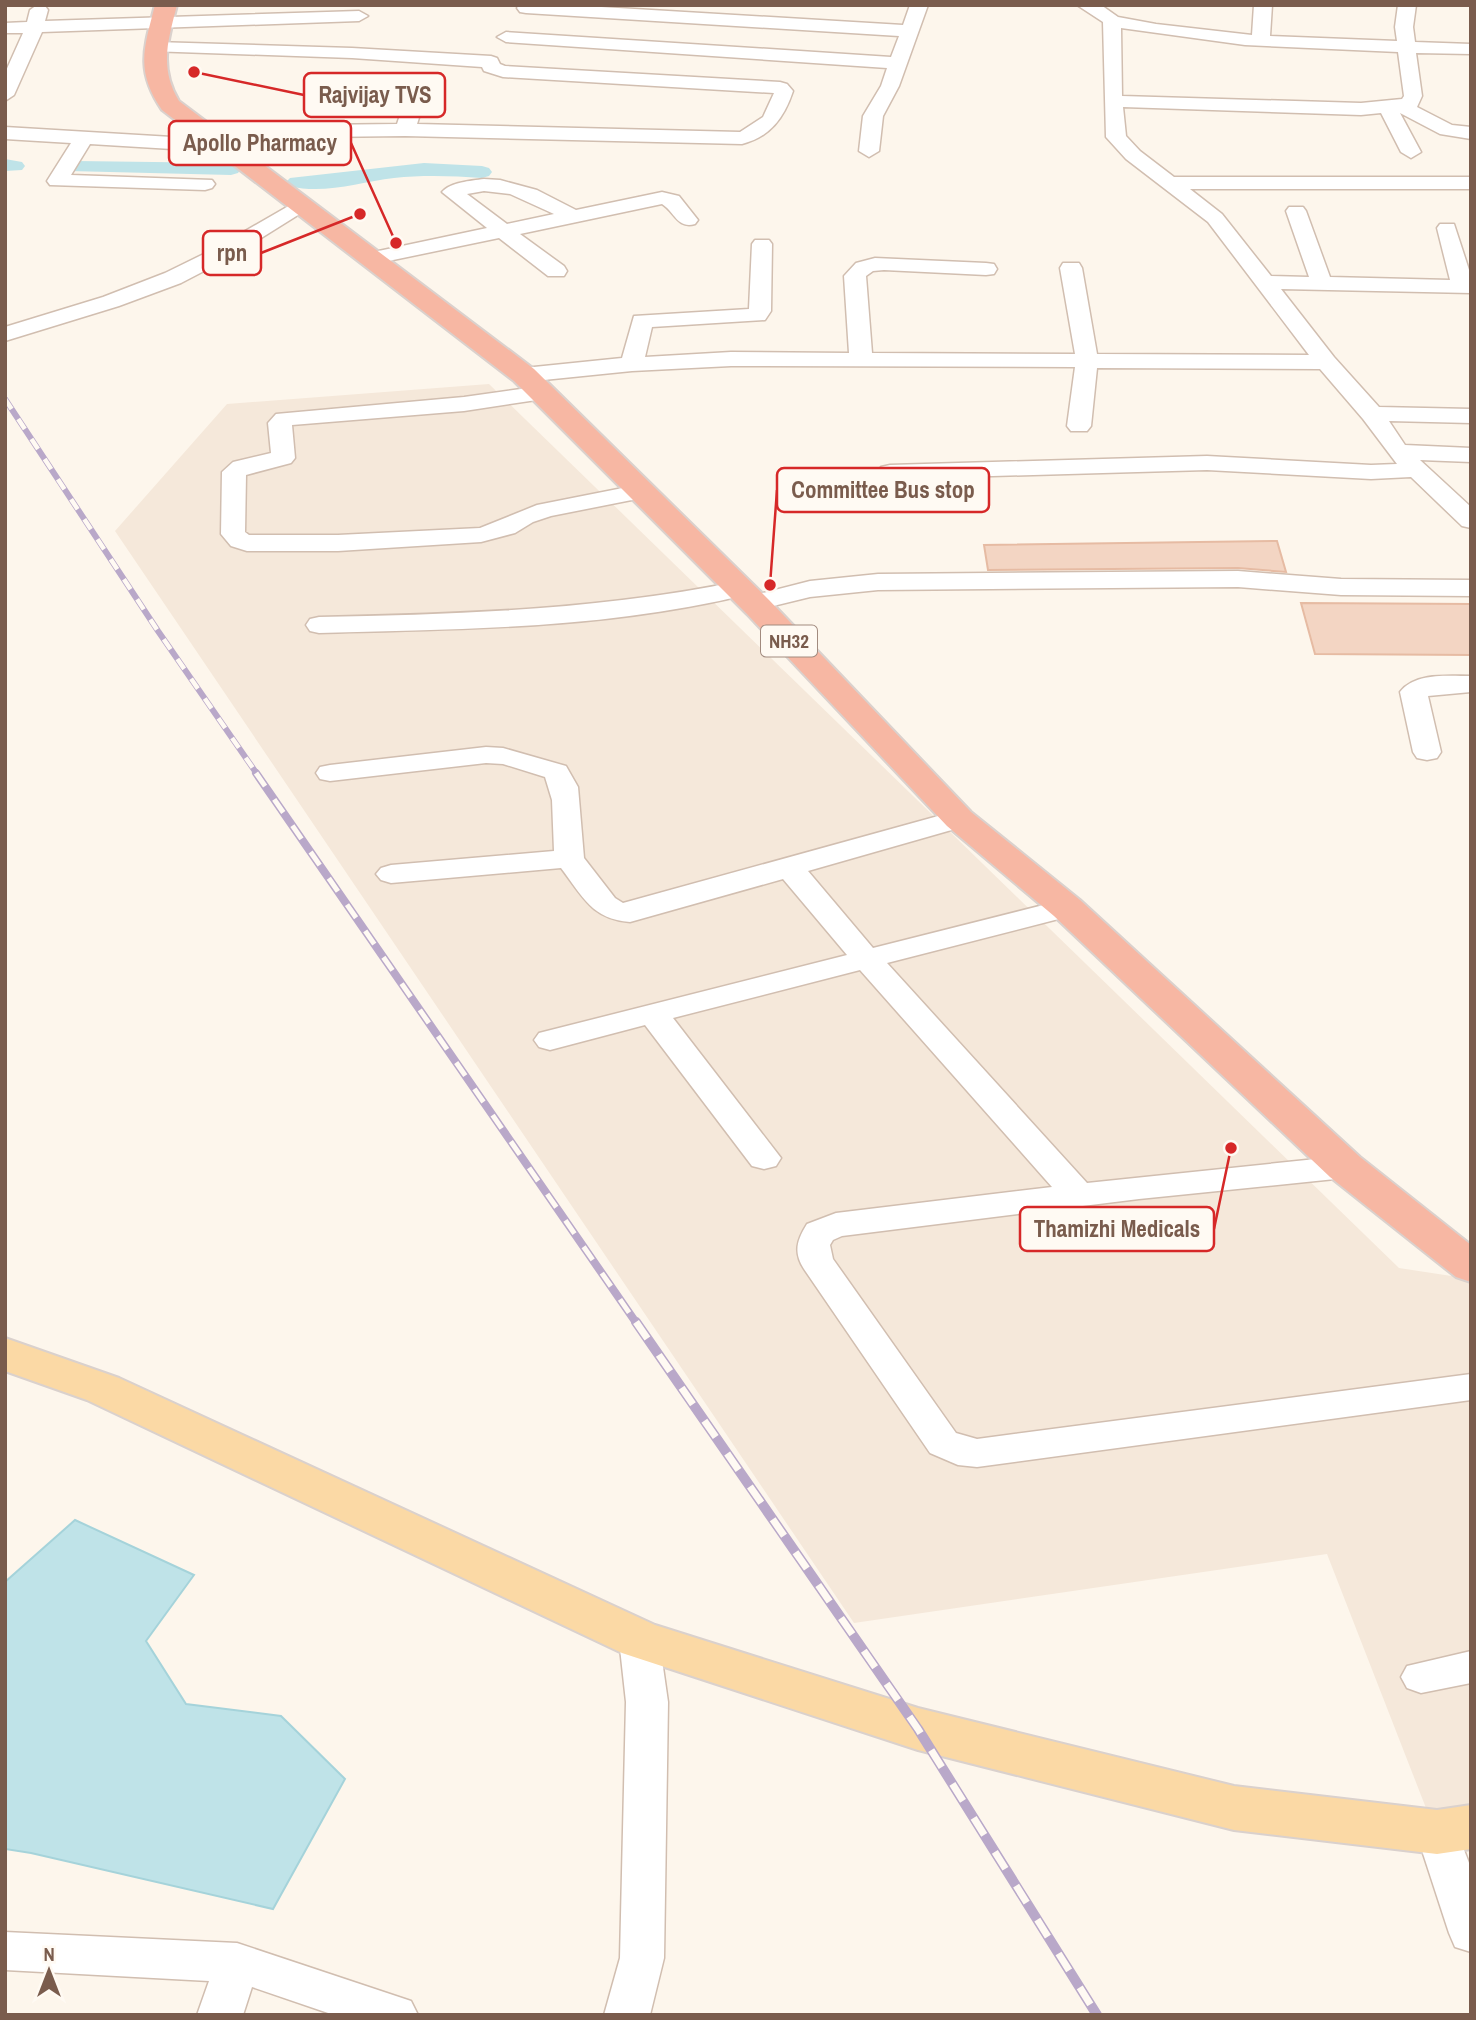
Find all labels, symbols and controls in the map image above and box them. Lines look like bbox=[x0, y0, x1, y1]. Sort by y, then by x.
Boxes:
callout: Rajvijay TVS bbox=[304, 73, 445, 117]
text: Rajvijay TVS bbox=[318, 79, 432, 110]
callout: Apollo Pharmacy bbox=[169, 121, 351, 165]
text: Apollo Pharmacy bbox=[183, 127, 338, 158]
callout: rpn bbox=[203, 231, 261, 275]
text: rpn bbox=[217, 237, 247, 268]
callout: Committee Bus stop bbox=[777, 468, 989, 512]
text: Committee Bus stop bbox=[791, 474, 975, 505]
road number: NH32 bbox=[761, 626, 817, 656]
callout: Thamizhi Medicals bbox=[1020, 1207, 1214, 1251]
text: Thamizhi Medicals bbox=[1034, 1213, 1200, 1244]
north arrow bbox=[14, 1936, 84, 2006]
text: N bbox=[43, 1941, 55, 1967]

